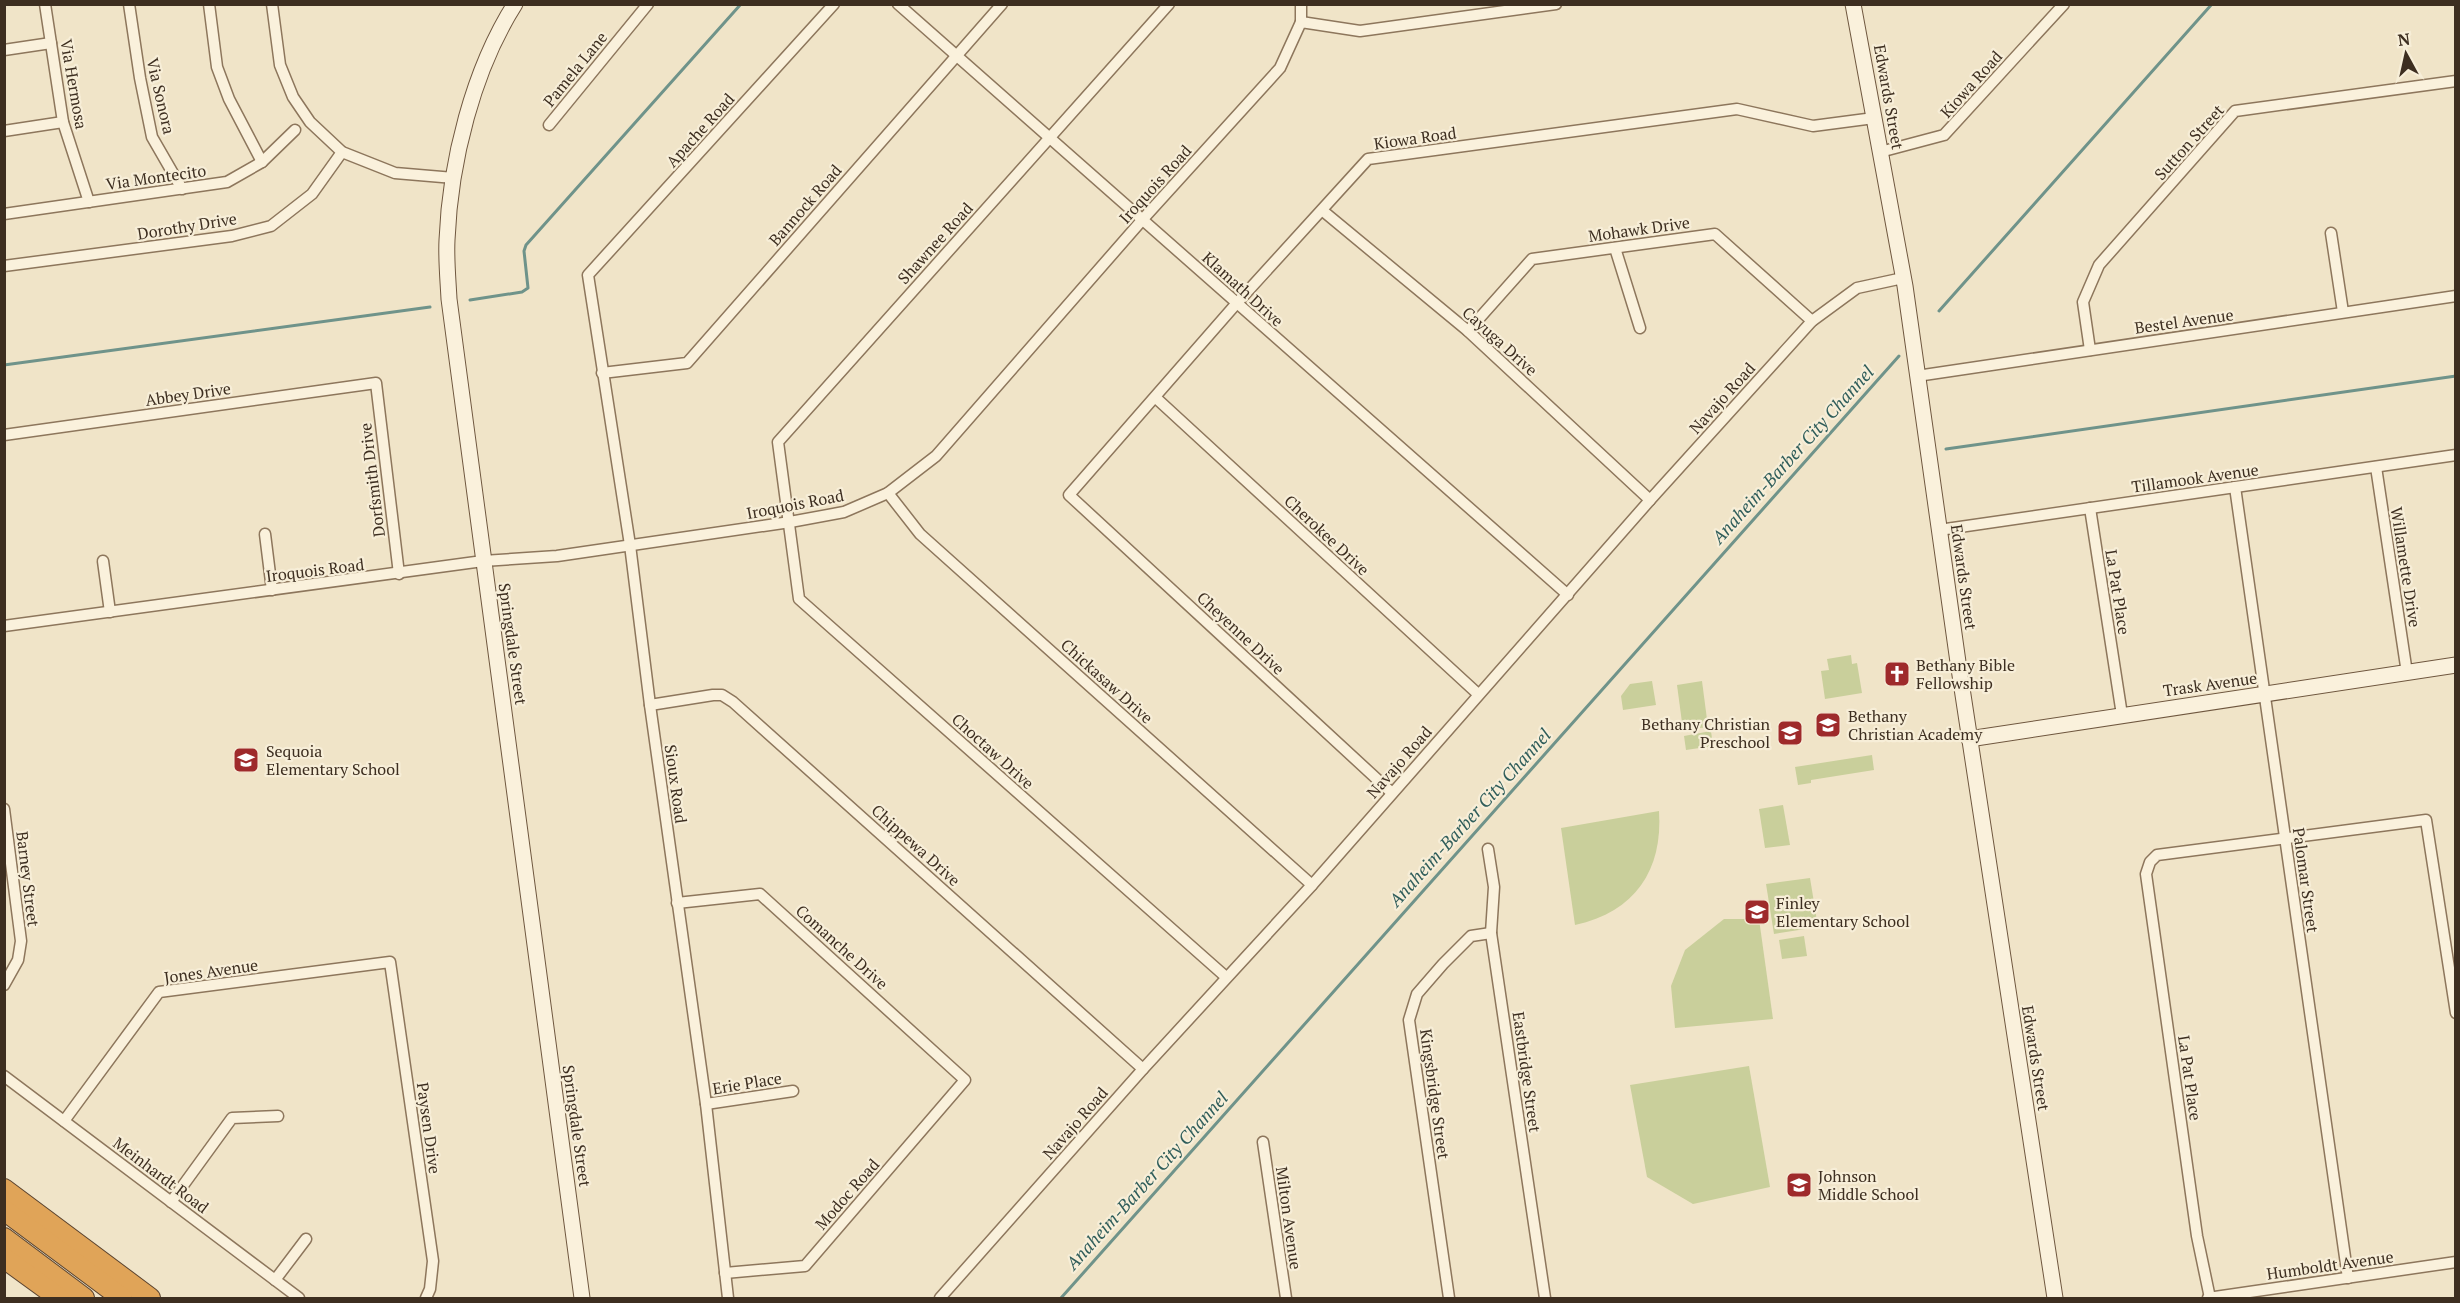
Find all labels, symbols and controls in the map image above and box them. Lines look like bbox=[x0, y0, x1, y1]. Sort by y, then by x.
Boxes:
north arrow bbox=[2376, 24, 2436, 84]
street label: Pamela Lane bbox=[538, 27, 612, 111]
text: N bbox=[2396, 27, 2411, 51]
street label: Via Hermosa bbox=[55, 37, 93, 131]
street label: Edwards Street bbox=[1869, 43, 1909, 151]
street label: Kiowa Road bbox=[1935, 46, 2007, 122]
street label: Via Sonora bbox=[142, 56, 180, 136]
street label: Apache Road bbox=[661, 88, 739, 172]
street label: Sutton Street bbox=[2149, 99, 2229, 184]
street label: Kiowa Road bbox=[1372, 121, 1458, 155]
street label: Iroquois Road bbox=[1114, 140, 1196, 228]
street label: Via Montecito bbox=[104, 159, 208, 195]
street label: Bannock Road bbox=[764, 160, 847, 250]
street label: Shawnee Road bbox=[892, 197, 978, 289]
street label: Dorothy Drive bbox=[136, 207, 238, 245]
street label: Mohawk Drive bbox=[1587, 211, 1691, 247]
street label: Klamath Drive bbox=[1198, 247, 1288, 331]
street label: Cayuga Drive bbox=[1458, 301, 1542, 381]
street label: Bestel Avenue bbox=[2133, 303, 2235, 339]
street label: Navajo Road bbox=[1684, 357, 1760, 438]
water label: Anaheim-Barber City Channel bbox=[1705, 360, 1879, 549]
street label: Abbey Drive bbox=[144, 377, 232, 411]
street label: Dorfsmith Drive bbox=[354, 422, 390, 538]
street label: Tillamook Avenue bbox=[2130, 458, 2260, 498]
street label: Iroquois Road bbox=[744, 484, 846, 524]
street label: Cherokee Drive bbox=[1280, 490, 1374, 580]
street label: Willamette Drive bbox=[2386, 505, 2426, 629]
street label: Edwards Street bbox=[1946, 523, 1982, 631]
street label: La Pat Place bbox=[2100, 548, 2136, 636]
street label: Iroquois Road bbox=[265, 553, 365, 587]
street label: Springdale Street bbox=[494, 582, 532, 706]
street label: Cheyenne Drive bbox=[1192, 587, 1290, 679]
street label: Chickasaw Drive bbox=[1056, 634, 1158, 728]
place label: Bethany Bible Fellowship bbox=[1916, 654, 2015, 694]
church icon: Bethany Bible Fellowship bbox=[1882, 659, 1912, 689]
street label: Trask Avenue bbox=[2162, 667, 2258, 701]
place label: Bethany Christian Academy bbox=[1848, 705, 1983, 745]
street label: Choctaw Drive bbox=[947, 708, 1039, 794]
school or university icon: Bethany Christian Academy bbox=[1813, 710, 1843, 740]
place label: Bethany Christian Preschool bbox=[1641, 713, 1770, 753]
school or university icon: Bethany Christian Preschool bbox=[1775, 718, 1805, 748]
street label: Navajo Road bbox=[1361, 721, 1437, 803]
water label: Anaheim-Barber City Channel bbox=[1382, 723, 1556, 912]
place label: Sequoia Elementary School bbox=[266, 740, 400, 780]
street label: Sioux Road bbox=[660, 743, 692, 825]
school or university icon: Sequoia Elementary School bbox=[231, 745, 261, 775]
street label: Chippewa Drive bbox=[867, 799, 965, 891]
street label: Palomar Street bbox=[2288, 826, 2324, 934]
street label: Barney Street bbox=[11, 830, 45, 928]
place label: Finley Elementary School bbox=[1776, 892, 1910, 932]
school or university icon: Finley Elementary School bbox=[1742, 897, 1772, 927]
street label: Comanche Drive bbox=[791, 900, 893, 994]
street label: Jones Avenue bbox=[163, 954, 259, 988]
street label: Edwards Street bbox=[2017, 1004, 2055, 1112]
street label: Eastbridge Street bbox=[1508, 1010, 1546, 1134]
street label: Kingsbridge Street bbox=[1415, 1027, 1455, 1161]
street label: La Pat Place bbox=[2173, 1034, 2207, 1122]
street label: Springdale Street bbox=[558, 1064, 596, 1188]
street label: Erie Place bbox=[711, 1067, 783, 1099]
street label: Paysen Drive bbox=[412, 1081, 446, 1175]
street label: Navajo Road bbox=[1037, 1082, 1113, 1164]
water label: Anaheim-Barber City Channel bbox=[1059, 1086, 1233, 1275]
street label: Meinhardt Road bbox=[109, 1132, 213, 1218]
street label: Modoc Road bbox=[810, 1154, 884, 1234]
street label: Milton Avenue bbox=[1271, 1165, 1307, 1271]
place label: Johnson Middle School bbox=[1818, 1165, 1919, 1205]
school or university icon: Johnson Middle School bbox=[1784, 1170, 1814, 1200]
street label: Humboldt Avenue bbox=[2265, 1245, 2395, 1285]

